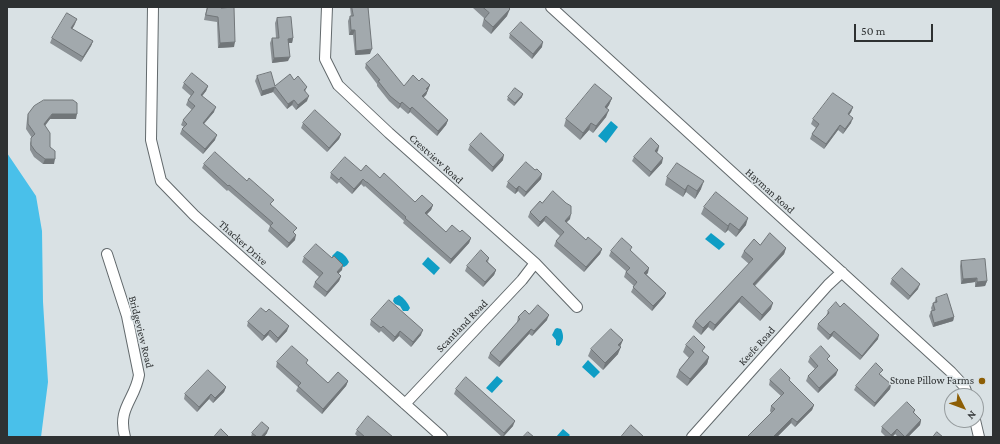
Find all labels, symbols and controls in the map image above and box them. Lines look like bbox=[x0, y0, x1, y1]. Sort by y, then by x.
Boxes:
scale bar bbox=[856, 16, 935, 42]
text: 50 m bbox=[861, 24, 885, 38]
street label: Crestview Road bbox=[406, 131, 466, 187]
street label: Hayman Road bbox=[743, 166, 797, 216]
street label: Thacker Drive bbox=[216, 218, 270, 268]
street label: Bridgeview Road bbox=[126, 295, 156, 369]
street label: Scantland Road bbox=[433, 297, 491, 355]
street label: Keefe Road bbox=[736, 324, 778, 368]
place label: Stone Pillow Farms bbox=[890, 374, 974, 388]
marker: Stone Pillow Farms bbox=[977, 376, 987, 386]
north arrow bbox=[944, 388, 984, 428]
text: N bbox=[965, 409, 979, 422]

